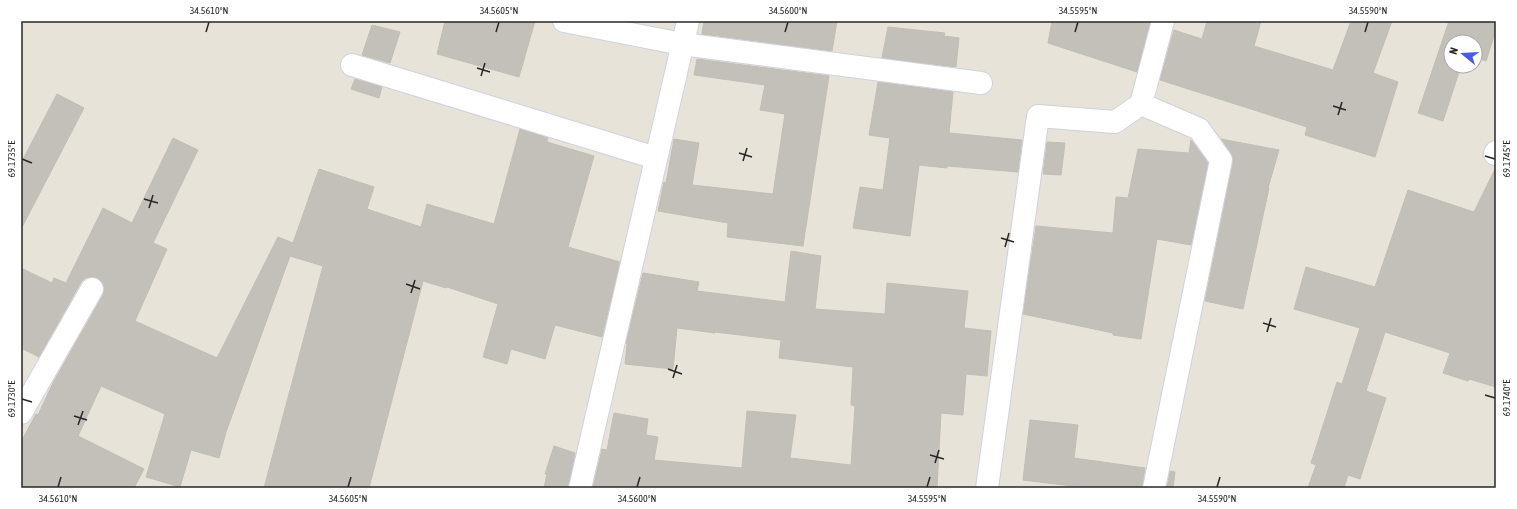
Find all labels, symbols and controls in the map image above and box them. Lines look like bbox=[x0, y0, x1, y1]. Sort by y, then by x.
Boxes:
text: 34.5610°N bbox=[190, 5, 228, 16]
text: 34.5605°N bbox=[480, 5, 518, 16]
text: 34.5600°N bbox=[769, 5, 807, 16]
text: 34.5595°N bbox=[1059, 5, 1097, 16]
text: 34.5590°N bbox=[1349, 5, 1387, 16]
north arrow bbox=[1443, 34, 1483, 74]
text: N bbox=[1447, 46, 1460, 56]
text: 69.1735°E bbox=[6, 140, 17, 178]
text: 69.1745°E bbox=[1501, 140, 1512, 178]
text: 69.1740°E bbox=[1501, 379, 1512, 417]
text: 69.1730°E bbox=[6, 380, 17, 418]
text: 34.5610°N bbox=[39, 493, 77, 504]
text: 34.5605°N bbox=[329, 493, 367, 504]
text: 34.5600°N bbox=[618, 493, 656, 504]
text: 34.5595°N bbox=[908, 493, 946, 504]
text: 34.5590°N bbox=[1198, 493, 1236, 504]

